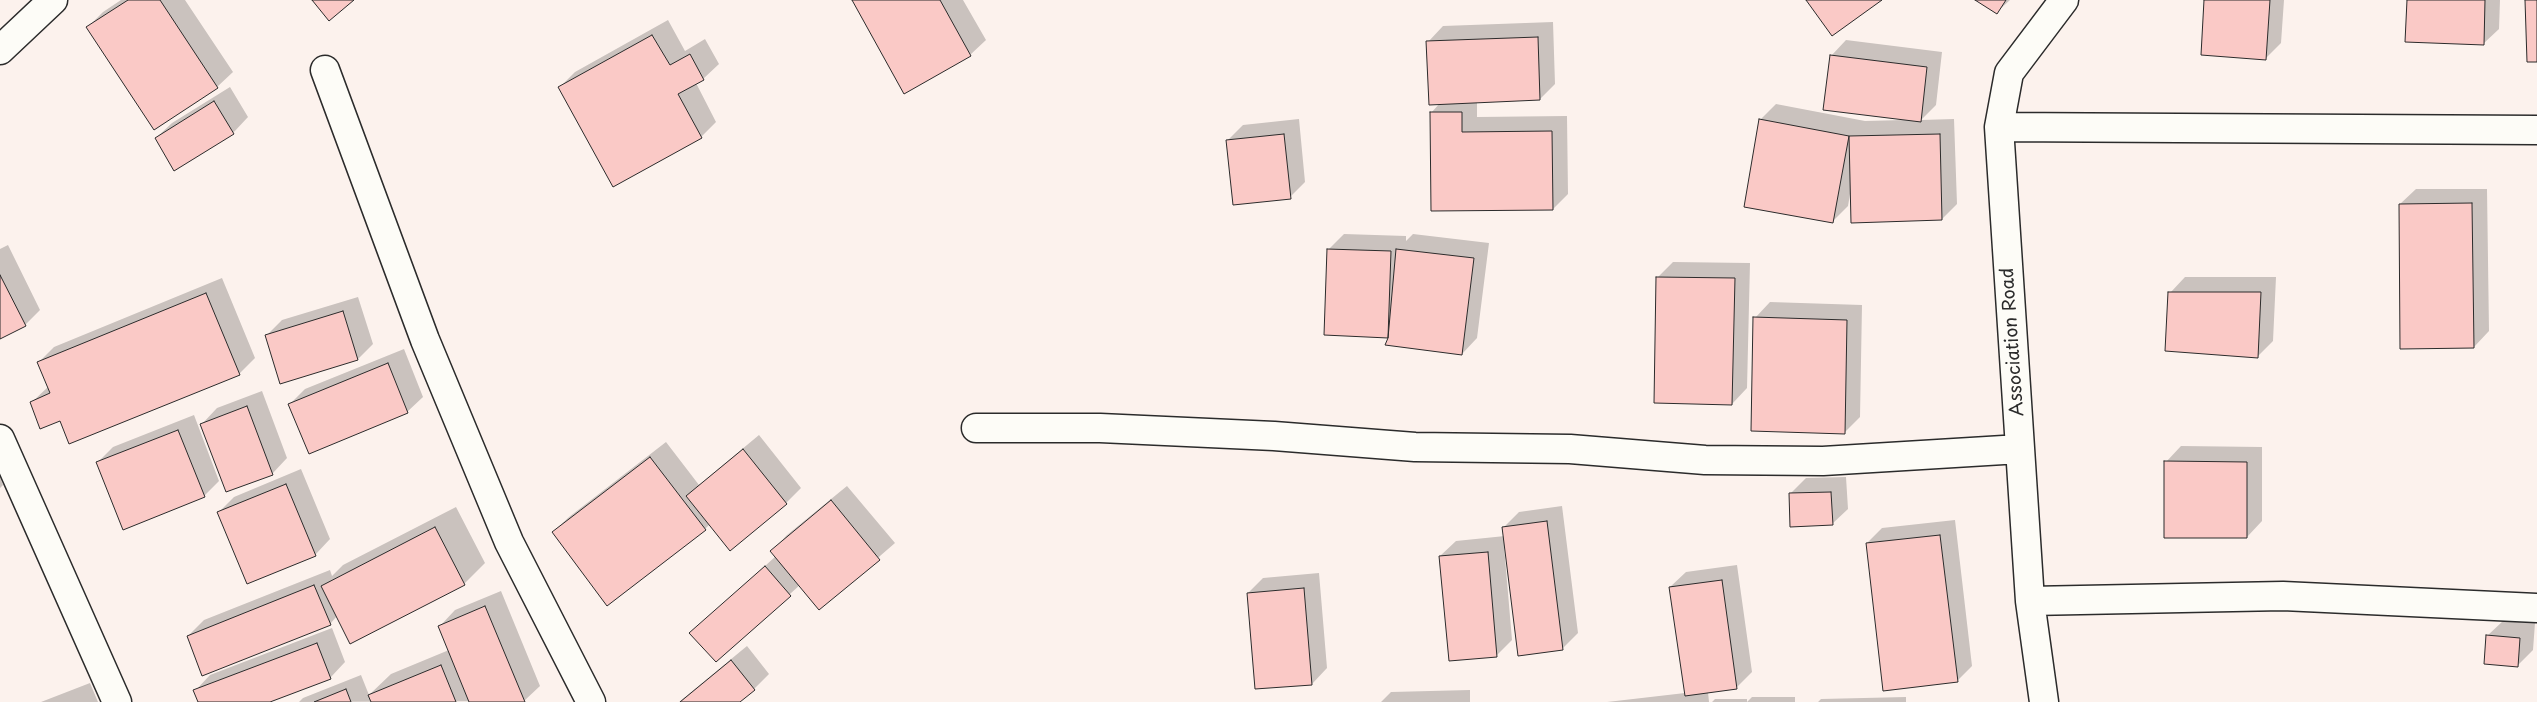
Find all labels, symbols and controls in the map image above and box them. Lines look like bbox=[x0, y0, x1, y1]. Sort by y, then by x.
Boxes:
street label: Association Road bbox=[1997, 267, 2029, 417]

